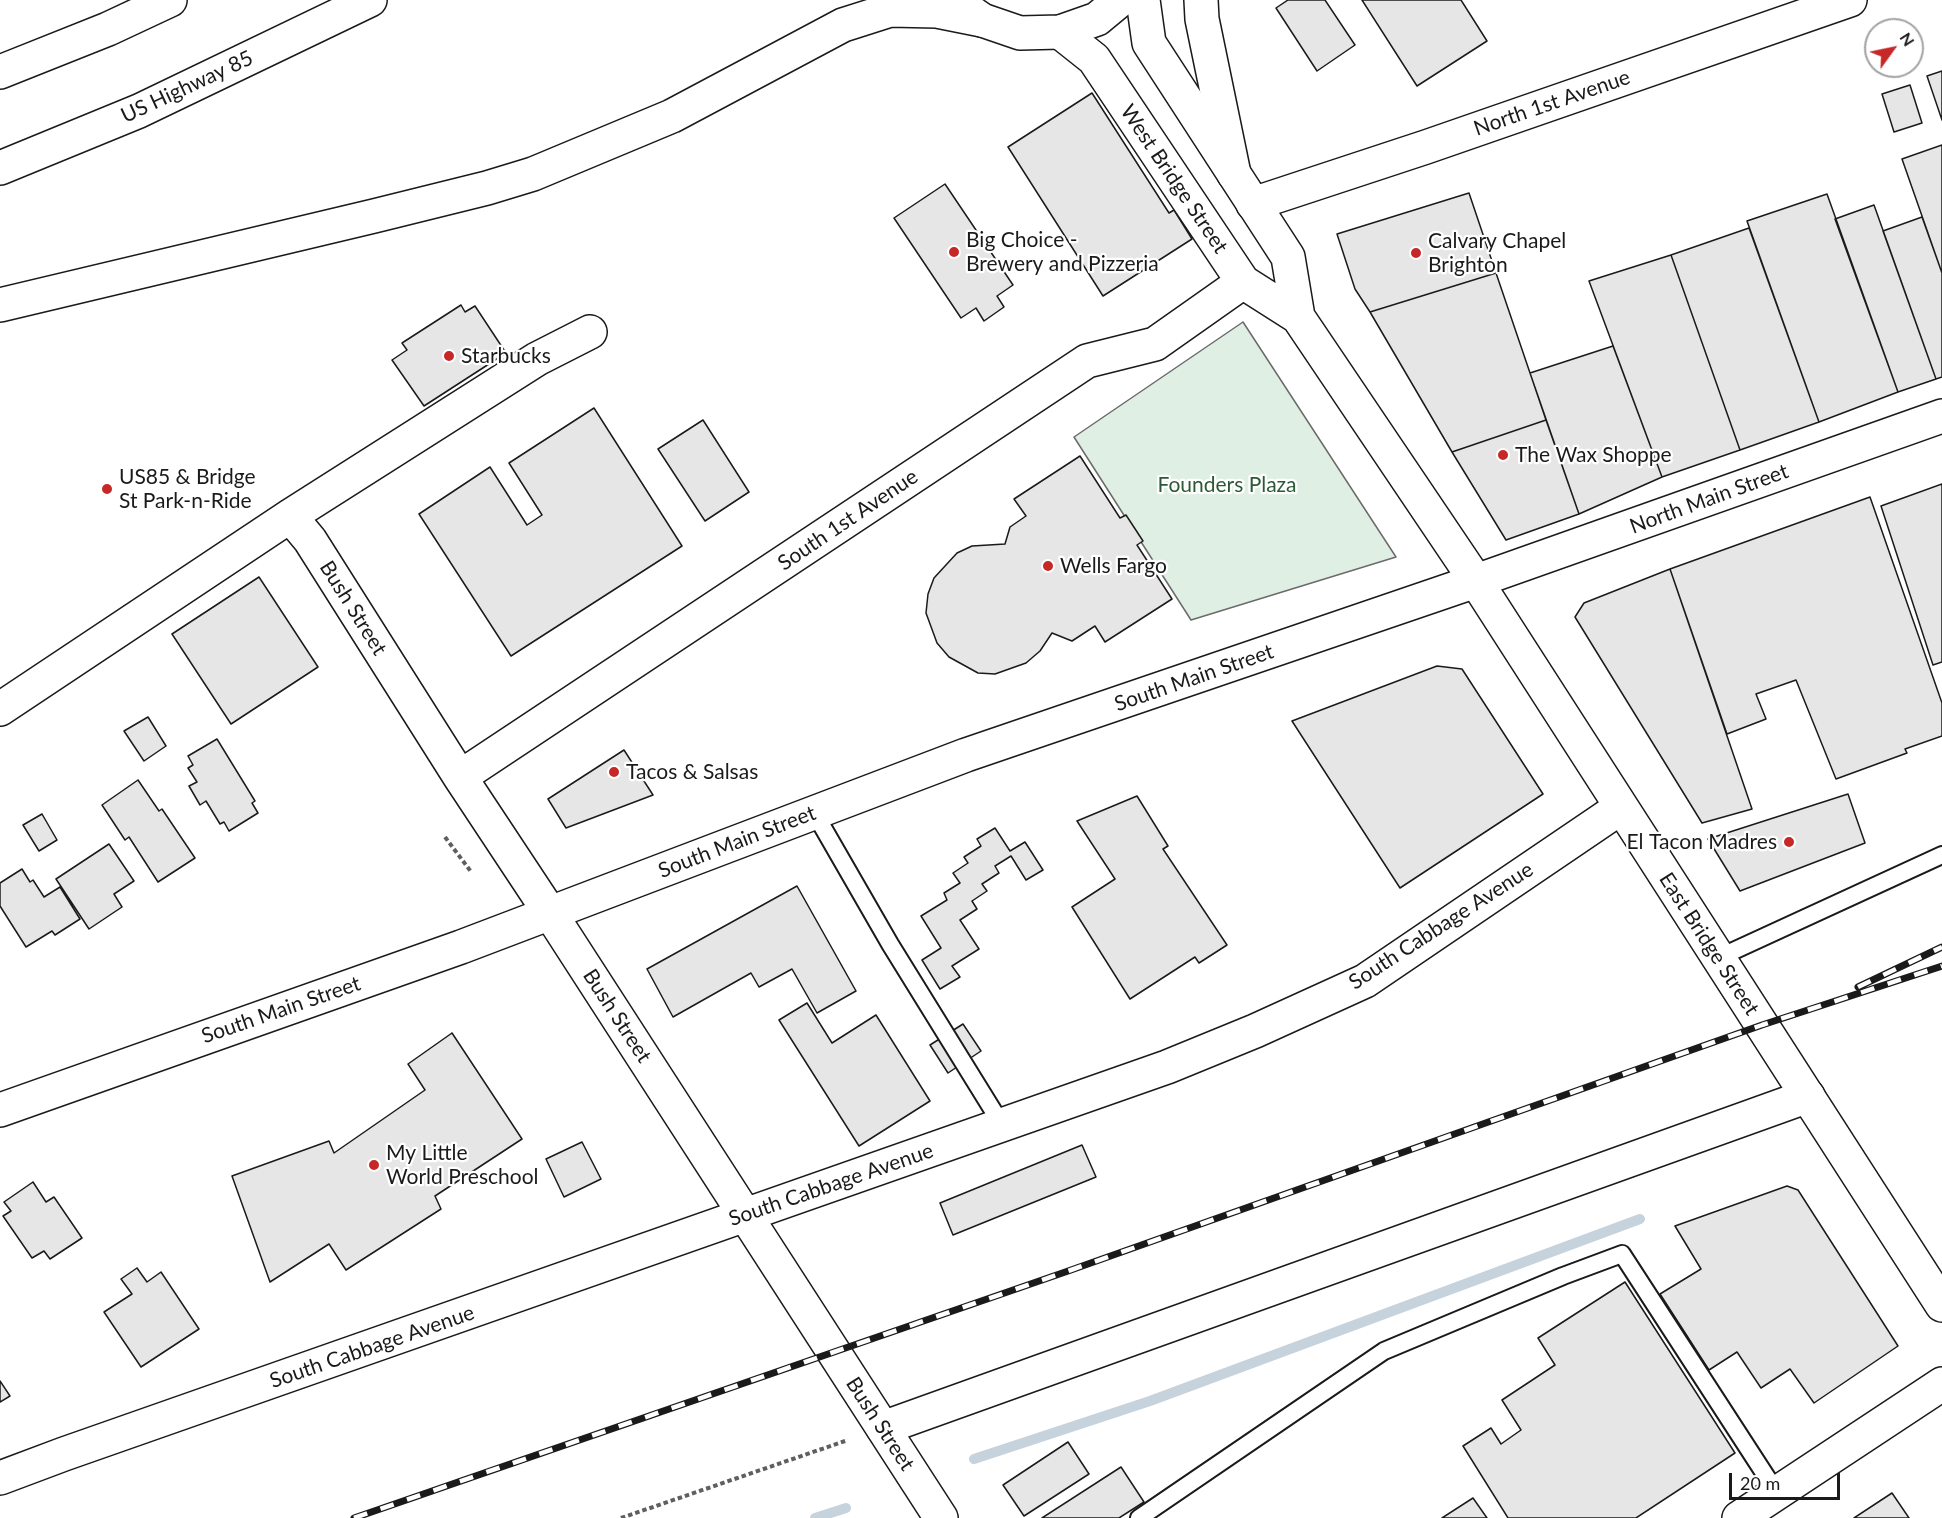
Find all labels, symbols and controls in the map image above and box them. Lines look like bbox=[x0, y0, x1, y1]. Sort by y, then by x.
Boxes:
north arrow bbox=[1864, 18, 1924, 78]
text: N bbox=[1897, 29, 1919, 49]
street label: US Highway 85 bbox=[117, 45, 257, 129]
street label: North 1st Avenue bbox=[1471, 64, 1633, 142]
street label: West Bridge Street bbox=[1115, 100, 1233, 258]
place label: Big Choice - Brewery and Pizzeria bbox=[966, 227, 1159, 277]
place label: Calvary Chapel Brighton bbox=[1428, 228, 1566, 278]
marker: Big Choice - Brewery and Pizzeria bbox=[947, 245, 961, 259]
marker: Calvary Chapel Brighton bbox=[1409, 246, 1423, 260]
place label: Starbucks bbox=[461, 343, 551, 369]
marker: Starbucks bbox=[442, 349, 456, 363]
place label: The Wax Shoppe bbox=[1515, 442, 1672, 468]
marker: The Wax Shoppe bbox=[1496, 448, 1510, 462]
street label: North Main Street bbox=[1626, 459, 1792, 539]
place label: US85 & Bridge St Park-n-Ride bbox=[119, 464, 256, 514]
street label: South 1st Avenue bbox=[773, 464, 923, 576]
park label: Founders Plaza bbox=[1157, 472, 1297, 498]
marker: US85 & Bridge St Park-n-Ride bbox=[100, 482, 114, 496]
place label: Wells Fargo bbox=[1060, 553, 1167, 579]
street label: Bush Street bbox=[314, 556, 392, 660]
marker: Wells Fargo bbox=[1041, 559, 1055, 573]
street label: South Main Street bbox=[1111, 639, 1277, 717]
place label: Tacos & Salsas bbox=[626, 759, 758, 785]
marker: Tacos & Salsas bbox=[607, 765, 621, 779]
street label: South Main Street bbox=[655, 800, 819, 884]
place label: El Tacon Madres bbox=[1627, 829, 1777, 855]
marker: El Tacon Madres bbox=[1782, 835, 1796, 849]
street label: South Cabbage Avenue bbox=[1344, 857, 1538, 995]
street label: East Bridge Street bbox=[1654, 868, 1764, 1020]
street label: Bush Street bbox=[577, 964, 657, 1068]
street label: South Main Street bbox=[198, 971, 364, 1049]
street label: South Cabbage Avenue bbox=[725, 1138, 937, 1232]
place label: My Little World Preschool bbox=[386, 1140, 539, 1190]
marker: My Little World Preschool bbox=[367, 1158, 381, 1172]
street label: South Cabbage Avenue bbox=[266, 1300, 478, 1394]
street label: Bush Street bbox=[840, 1372, 920, 1476]
scale bar bbox=[1732, 1461, 1843, 1499]
text: 20 m bbox=[1740, 1472, 1780, 1494]

